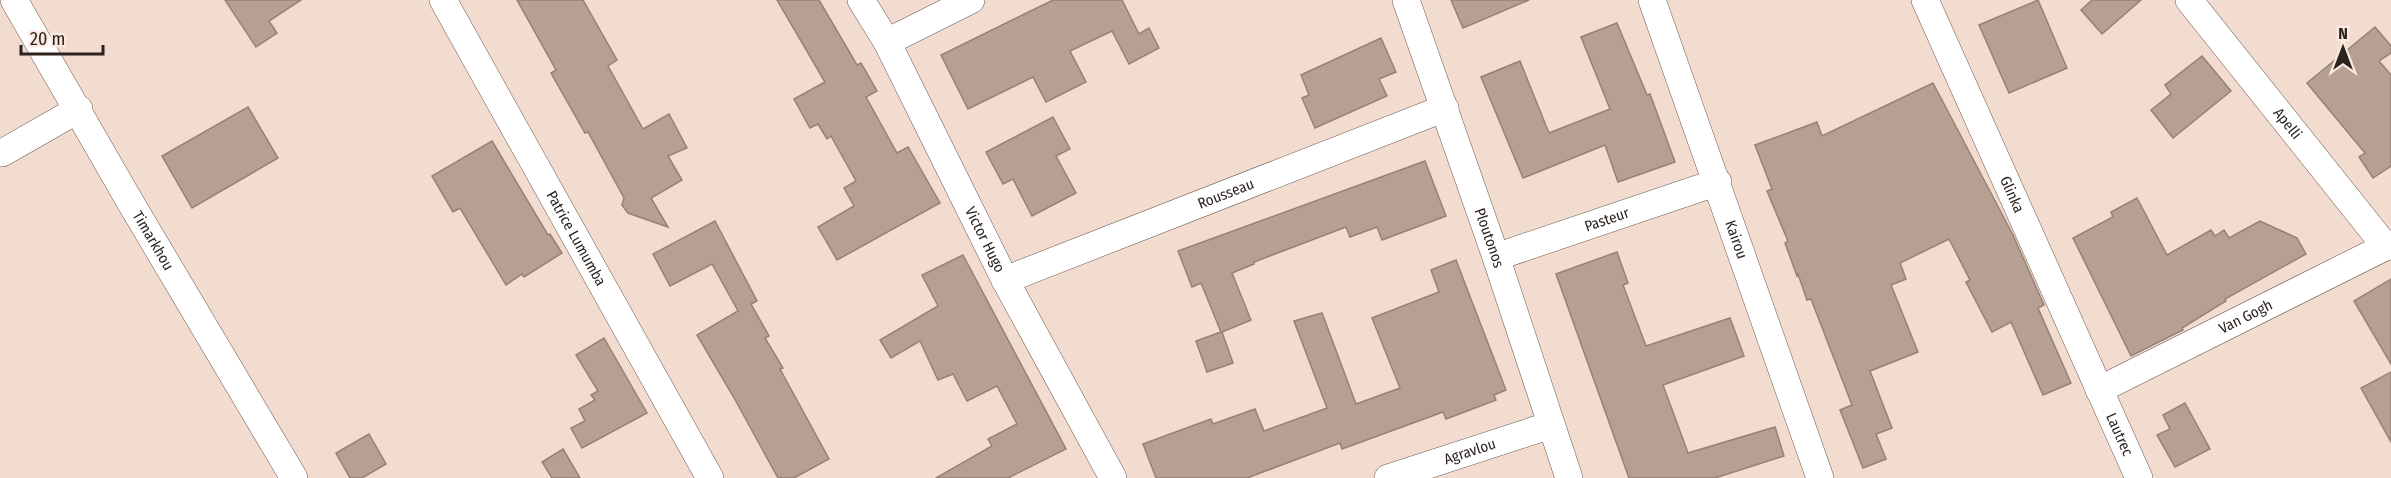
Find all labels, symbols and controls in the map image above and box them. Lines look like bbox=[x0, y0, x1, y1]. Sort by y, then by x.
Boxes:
scale bar bbox=[21, 18, 104, 56]
north arrow bbox=[2313, 18, 2373, 78]
text: N bbox=[2338, 24, 2348, 43]
text: 20 m bbox=[30, 28, 65, 50]
street label: Apelli bbox=[2270, 104, 2305, 143]
street label: Glinka bbox=[1996, 173, 2028, 216]
street label: Rousseau bbox=[1195, 175, 1256, 213]
street label: Patrice Lumumba bbox=[542, 188, 610, 289]
street label: Pasteur bbox=[1582, 203, 1632, 235]
street label: Victor Hugo bbox=[961, 204, 1009, 275]
street label: Ploutonos bbox=[1471, 206, 1508, 270]
street label: Timarkhou bbox=[129, 208, 178, 273]
street label: Kairou bbox=[1721, 218, 1751, 261]
street label: Van Gogh bbox=[2216, 296, 2275, 338]
street label: Lautrec bbox=[2102, 410, 2137, 459]
street label: Agravlou bbox=[1442, 435, 1498, 468]

